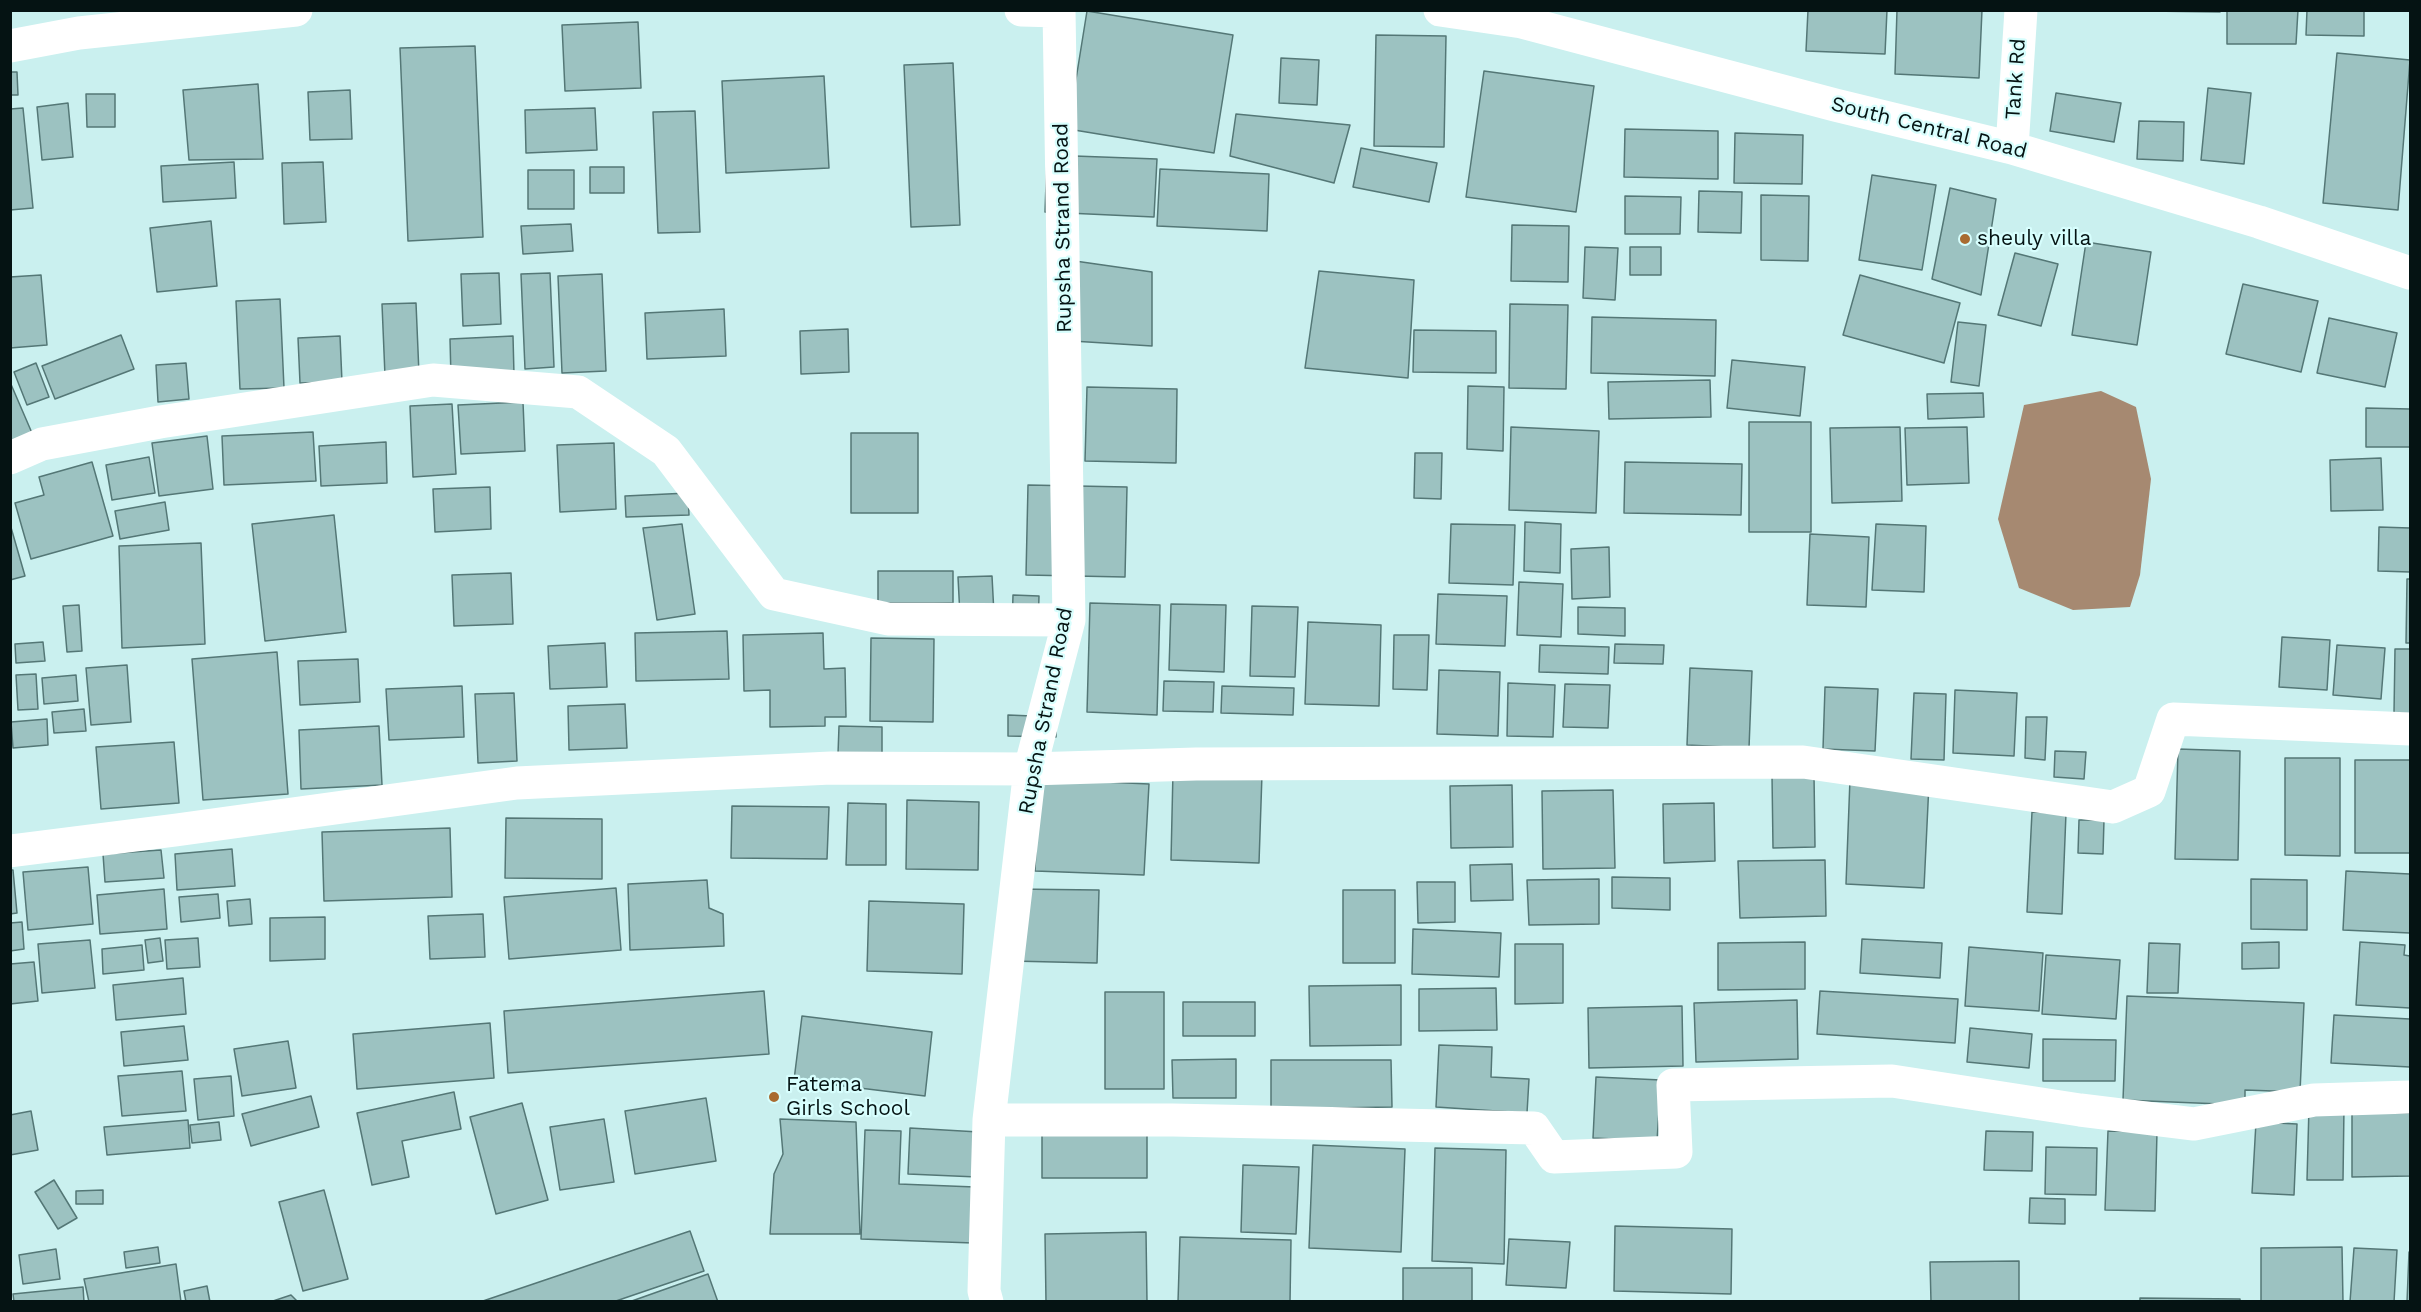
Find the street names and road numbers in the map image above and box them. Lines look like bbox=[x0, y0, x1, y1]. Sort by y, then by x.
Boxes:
street label: Tank Rd bbox=[2001, 38, 2031, 120]
street label: South Central Road bbox=[1828, 91, 2030, 165]
street label: Rupsha Strand Road bbox=[1049, 123, 1077, 333]
street label: Rupsha Strand Road bbox=[1014, 606, 1078, 816]

